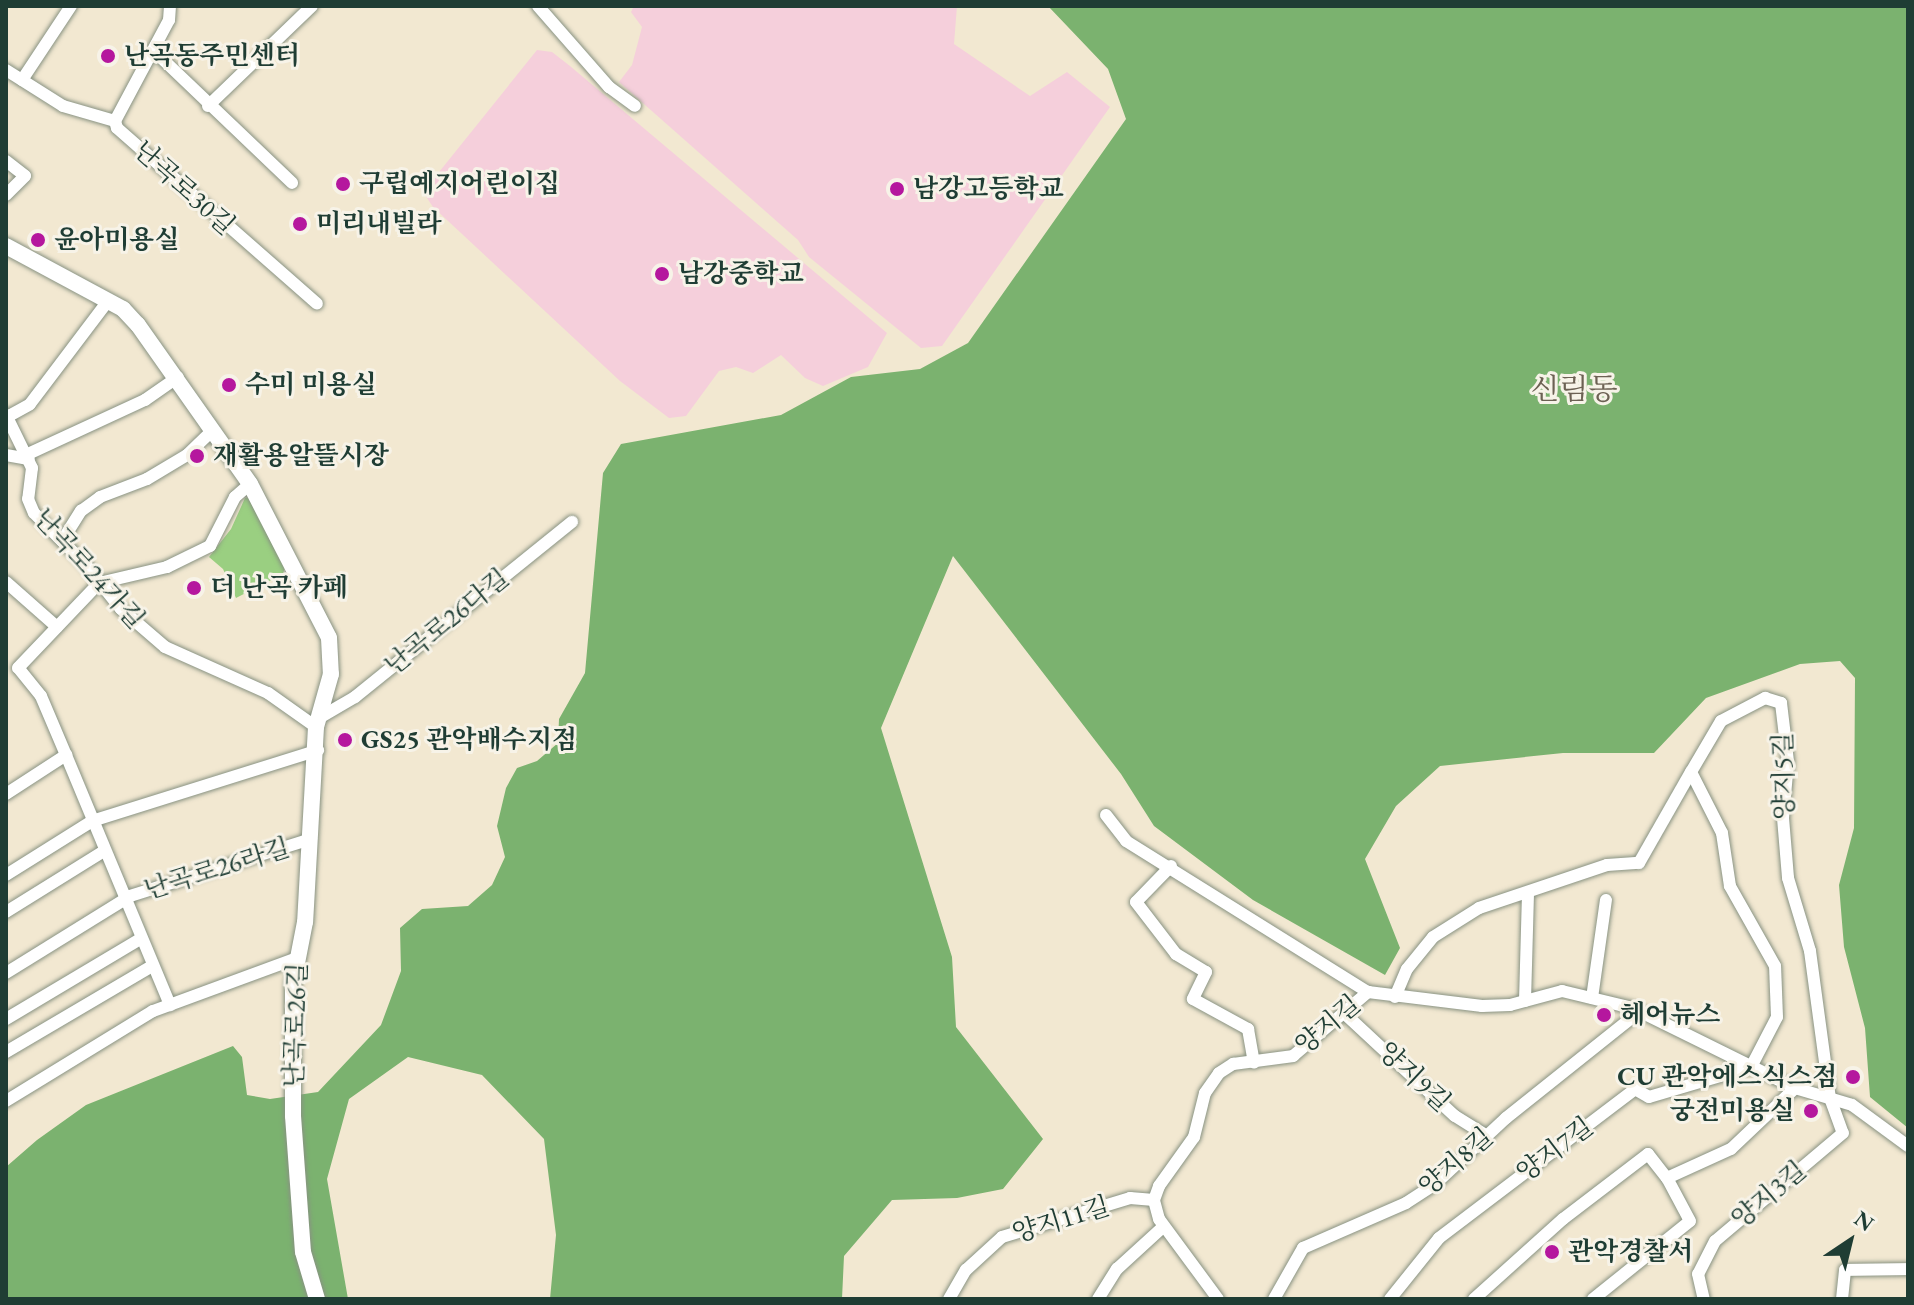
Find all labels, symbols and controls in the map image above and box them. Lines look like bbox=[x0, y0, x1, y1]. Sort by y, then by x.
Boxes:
place label: 난곡동주민센터 bbox=[124, 40, 300, 72]
marker: 난곡동주민센터 bbox=[99, 47, 117, 65]
street label: 난곡로30길 bbox=[127, 134, 241, 242]
place label: 구립예지어린이집 bbox=[359, 168, 560, 200]
place label: 남강고등학교 bbox=[913, 173, 1064, 205]
marker: 구립예지어린이집 bbox=[334, 175, 352, 193]
marker: 남강고등학교 bbox=[888, 180, 906, 198]
place label: 미리내빌라 bbox=[316, 208, 442, 240]
marker: 미리내빌라 bbox=[291, 215, 309, 233]
place label: 윤아미용실 bbox=[54, 224, 180, 256]
marker: 윤아미용실 bbox=[29, 231, 47, 249]
place label: 남강중학교 bbox=[678, 258, 804, 290]
marker: 남강중학교 bbox=[653, 265, 671, 283]
place label: 수미 미용실 bbox=[245, 369, 377, 401]
district label: 신림동 bbox=[1531, 371, 1617, 407]
marker: 수미 미용실 bbox=[220, 376, 238, 394]
place label: 재활용알뜰시장 bbox=[213, 440, 389, 472]
marker: 재활용알뜰시장 bbox=[188, 447, 206, 465]
street label: 난곡로24가길 bbox=[27, 503, 151, 635]
street label: 난곡로26다길 bbox=[379, 563, 515, 681]
place label: 더 난곡 카페 bbox=[210, 572, 348, 604]
marker: 더 난곡 카페 bbox=[185, 579, 203, 597]
place label: GS25 관악배수지점 bbox=[361, 724, 577, 756]
marker: GS25 관악배수지점 bbox=[336, 731, 354, 749]
street label: 양지5길 bbox=[1768, 732, 1800, 820]
street label: 난곡로26라길 bbox=[140, 832, 294, 906]
street label: 난곡로26길 bbox=[278, 962, 314, 1088]
street label: 양지길 bbox=[1289, 989, 1367, 1061]
place label: 헤어뉴스 bbox=[1620, 999, 1720, 1031]
marker: 헤어뉴스 bbox=[1595, 1006, 1613, 1024]
street label: 양지9길 bbox=[1371, 1036, 1457, 1118]
place label: CU 관악에스식스점 bbox=[1617, 1061, 1837, 1093]
marker: CU 관악에스식스점 bbox=[1844, 1068, 1862, 1086]
place label: 궁전미용실 bbox=[1669, 1095, 1795, 1127]
marker: 궁전미용실 bbox=[1802, 1102, 1820, 1120]
street label: 양지7길 bbox=[1511, 1111, 1599, 1189]
street label: 양지8길 bbox=[1413, 1121, 1499, 1203]
street label: 양지3길 bbox=[1725, 1155, 1813, 1235]
street label: 양지11길 bbox=[1008, 1190, 1114, 1250]
north arrow bbox=[1810, 1201, 1890, 1281]
text: N bbox=[1848, 1204, 1880, 1238]
place label: 관악경찰서 bbox=[1568, 1236, 1694, 1268]
marker: 관악경찰서 bbox=[1543, 1243, 1561, 1261]

